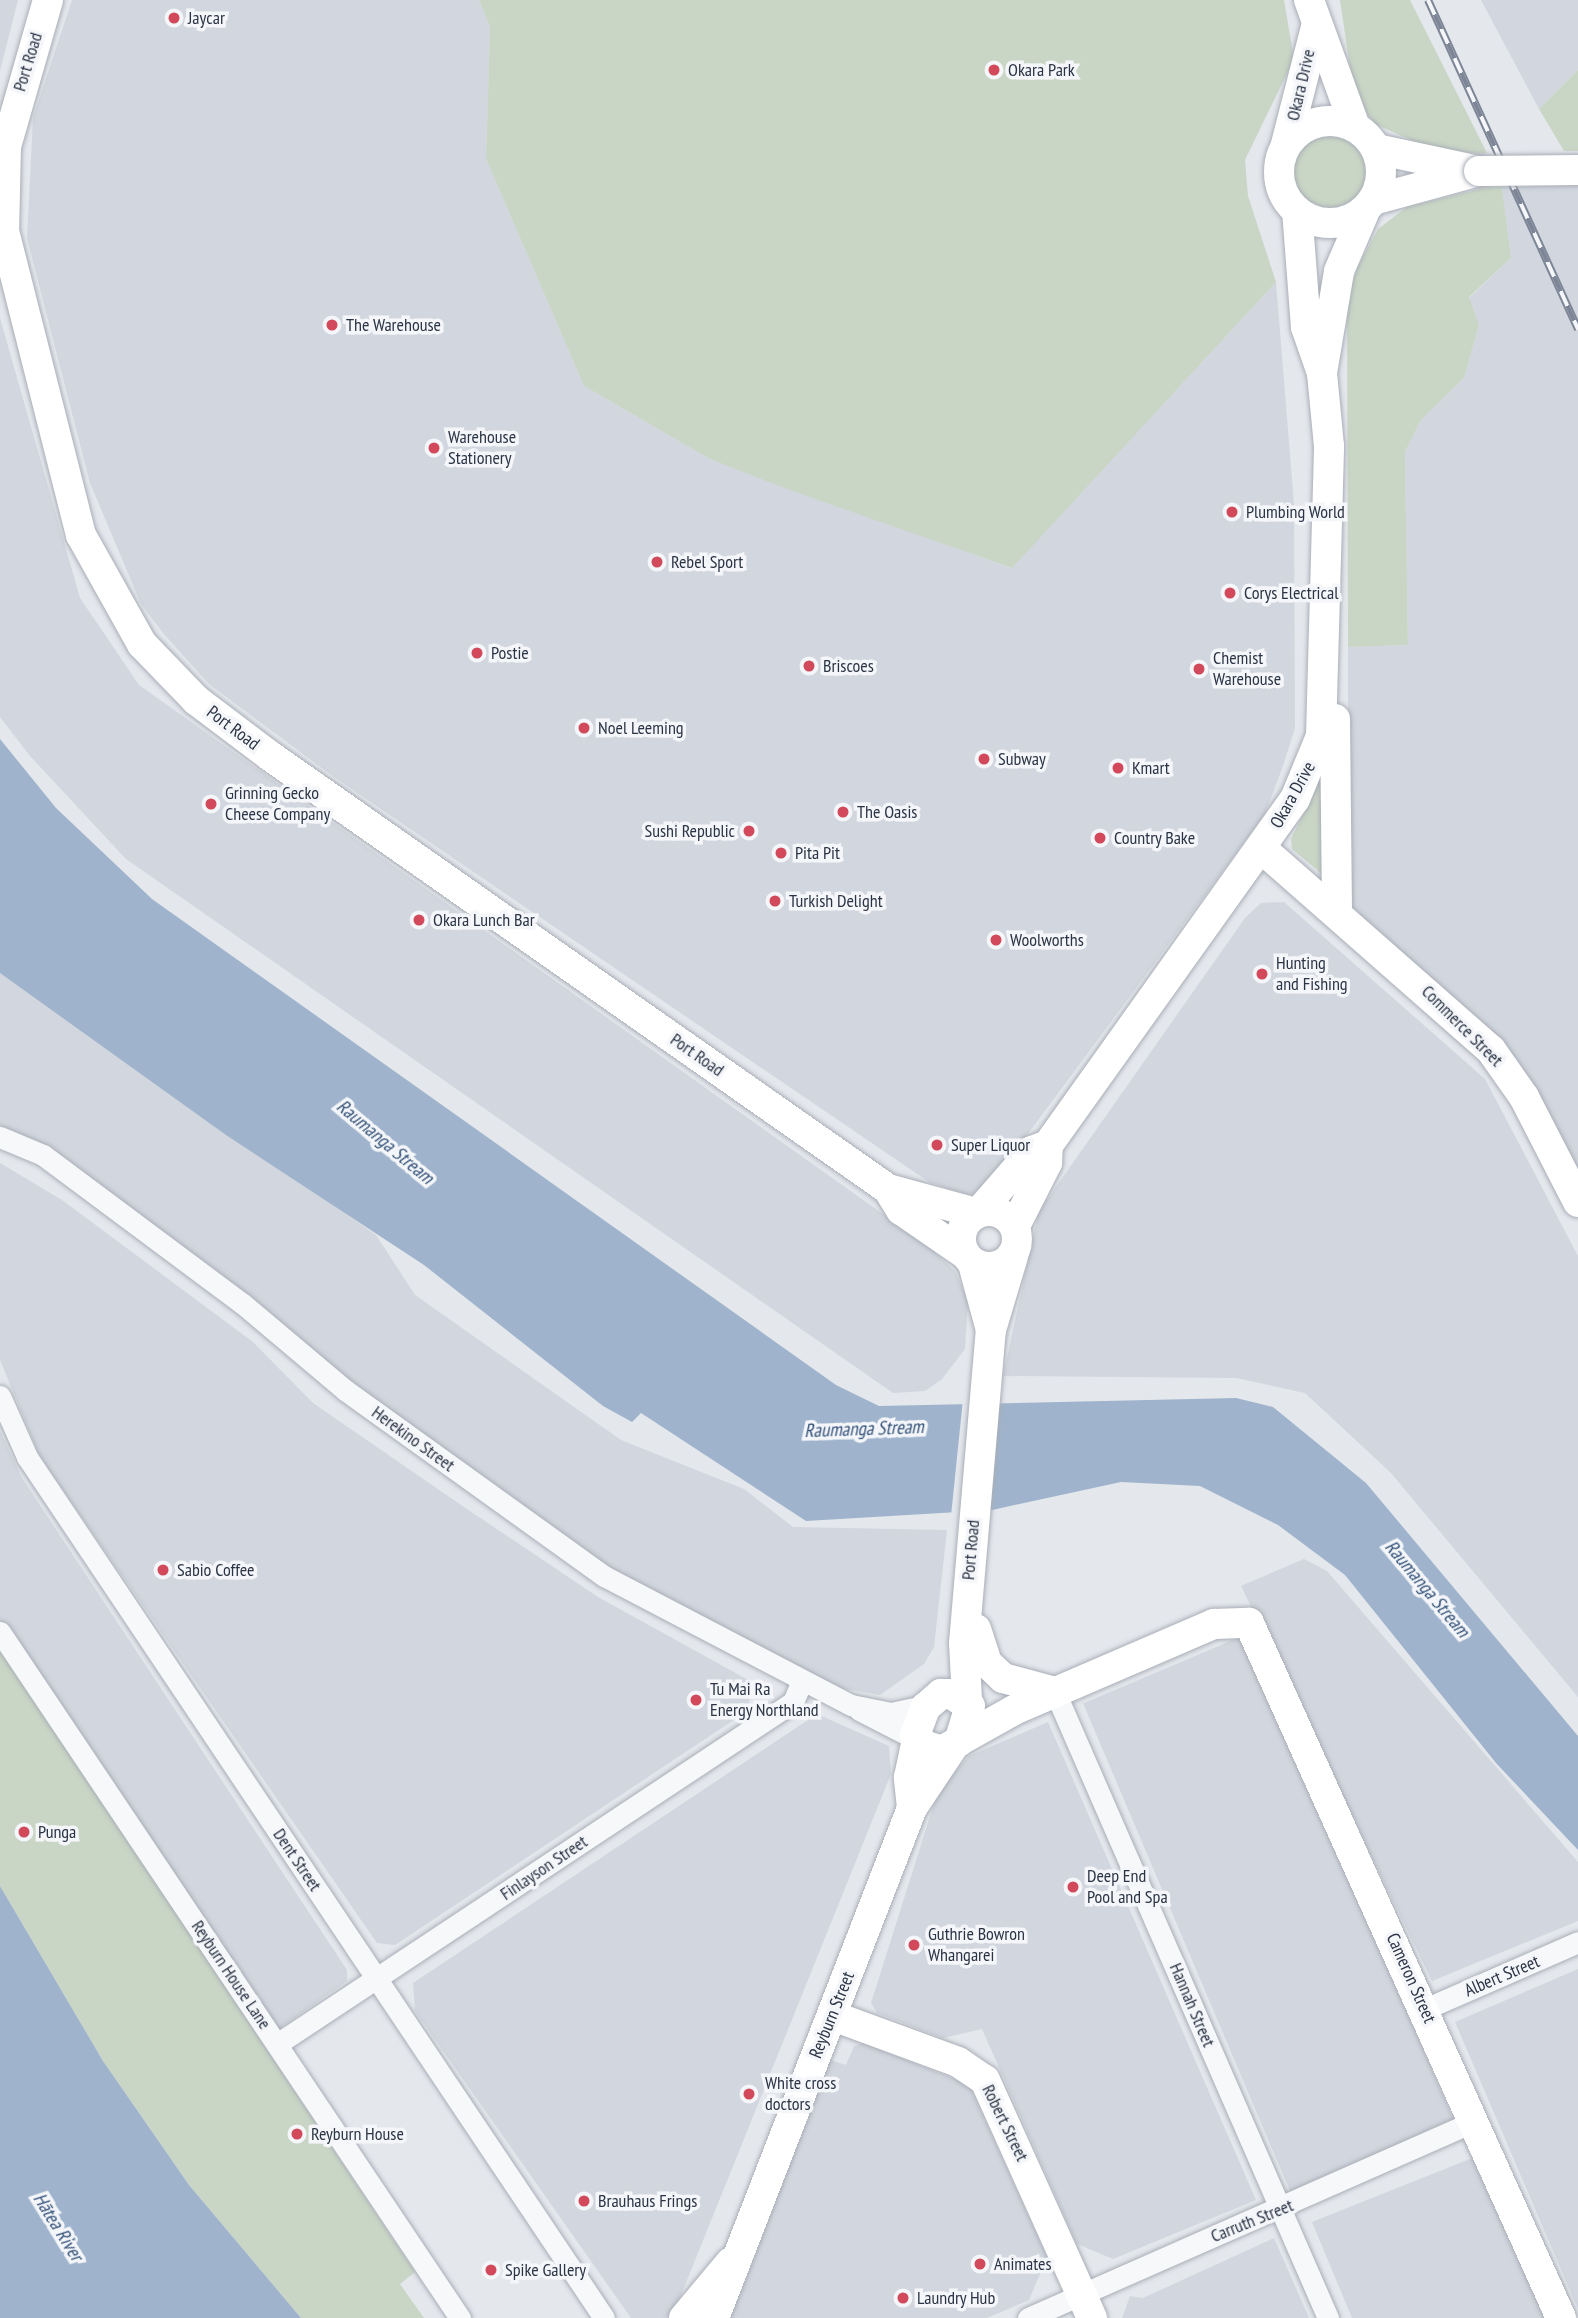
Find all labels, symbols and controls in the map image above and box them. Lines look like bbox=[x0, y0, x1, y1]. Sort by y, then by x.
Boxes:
place label: Jaycar bbox=[188, 7, 225, 29]
marker: Jaycar bbox=[166, 10, 182, 26]
street label: Port Road bbox=[9, 30, 47, 94]
street label: Okara Drive bbox=[1282, 47, 1320, 123]
place label: Okara Park bbox=[1008, 59, 1075, 81]
marker: Okara Park bbox=[986, 62, 1002, 78]
place label: The Warehouse bbox=[346, 314, 441, 336]
marker: The Warehouse bbox=[324, 317, 340, 333]
place label: Warehouse Stationery bbox=[448, 427, 516, 470]
marker: Warehouse Stationery bbox=[426, 440, 442, 456]
place label: Plumbing World bbox=[1246, 501, 1345, 523]
marker: Plumbing World bbox=[1224, 504, 1240, 520]
place label: Rebel Sport bbox=[671, 551, 743, 573]
marker: Rebel Sport bbox=[649, 554, 665, 570]
place label: Corys Electrical bbox=[1244, 582, 1338, 604]
marker: Corys Electrical bbox=[1222, 585, 1238, 601]
place label: Postie bbox=[491, 642, 529, 664]
marker: Postie bbox=[469, 645, 485, 661]
place label: Chemist Warehouse bbox=[1213, 648, 1281, 690]
place label: Briscoes bbox=[823, 655, 874, 677]
marker: Briscoes bbox=[801, 658, 817, 674]
marker: Chemist Warehouse bbox=[1191, 661, 1207, 677]
street label: Port Road bbox=[202, 701, 264, 755]
place label: Noel Leeming bbox=[598, 717, 684, 739]
marker: Noel Leeming bbox=[576, 720, 592, 736]
place label: Subway bbox=[998, 748, 1046, 770]
marker: Subway bbox=[976, 751, 992, 767]
place label: Kmart bbox=[1132, 757, 1170, 779]
street label: Okara Drive bbox=[1266, 758, 1320, 832]
marker: Kmart bbox=[1110, 760, 1126, 776]
place label: Grinning Gecko Cheese Company bbox=[225, 783, 330, 826]
marker: Grinning Gecko Cheese Company bbox=[203, 796, 219, 812]
place label: The Oasis bbox=[857, 801, 917, 823]
marker: The Oasis bbox=[835, 804, 851, 820]
place label: Sushi Republic bbox=[644, 820, 735, 842]
marker: Sushi Republic bbox=[741, 823, 757, 839]
place label: Country Bake bbox=[1114, 827, 1196, 849]
marker: Country Bake bbox=[1092, 830, 1108, 846]
place label: Pita Pit bbox=[795, 842, 840, 864]
marker: Pita Pit bbox=[773, 845, 789, 861]
place label: Turkish Delight bbox=[789, 890, 883, 912]
marker: Turkish Delight bbox=[767, 893, 783, 909]
place label: Okara Lunch Bar bbox=[433, 909, 535, 931]
marker: Okara Lunch Bar bbox=[411, 912, 427, 928]
place label: Woolworths bbox=[1010, 929, 1084, 951]
marker: Woolworths bbox=[988, 932, 1004, 948]
place label: Hunting and Fishing bbox=[1276, 953, 1348, 996]
marker: Hunting and Fishing bbox=[1254, 966, 1270, 982]
street label: Commerce Street bbox=[1417, 981, 1507, 1071]
street label: Port Road bbox=[666, 1029, 728, 1081]
water label: Raumanga Stream bbox=[332, 1095, 438, 1189]
place label: Super Liquor bbox=[951, 1134, 1030, 1156]
marker: Super Liquor bbox=[929, 1137, 945, 1153]
street label: Herekino Street bbox=[367, 1402, 459, 1476]
water label: Raumanga Stream bbox=[804, 1416, 924, 1442]
street label: Port Road bbox=[958, 1519, 984, 1581]
water label: Raumanga Stream bbox=[1380, 1536, 1474, 1642]
place label: Sabio Coffee bbox=[177, 1559, 254, 1581]
marker: Sabio Coffee bbox=[155, 1562, 171, 1578]
place label: Tu Mai Ra Energy Northland bbox=[710, 1679, 819, 1722]
marker: Tu Mai Ra Energy Northland bbox=[688, 1692, 704, 1708]
place label: Punga bbox=[38, 1821, 76, 1843]
marker: Punga bbox=[16, 1824, 32, 1840]
street label: Dent Street bbox=[268, 1825, 326, 1895]
street label: Finlayson Street bbox=[496, 1831, 592, 1905]
place label: Deep End Pool and Spa bbox=[1087, 1866, 1168, 1909]
marker: Deep End Pool and Spa bbox=[1065, 1879, 1081, 1895]
street label: Reyburn House Lane bbox=[187, 1917, 275, 2033]
place label: Guthrie Bowron Whangarei bbox=[928, 1924, 1025, 1966]
street label: Cameron Street bbox=[1382, 1930, 1440, 2026]
marker: Guthrie Bowron Whangarei bbox=[906, 1937, 922, 1953]
street label: Albert Street bbox=[1461, 1951, 1543, 2001]
street label: Hannah Street bbox=[1165, 1960, 1219, 2050]
street label: Reyburn Street bbox=[805, 1969, 859, 2061]
place label: White cross doctors bbox=[765, 2073, 836, 2116]
street label: Robert Street bbox=[977, 2081, 1033, 2165]
marker: White cross doctors bbox=[739, 2084, 759, 2104]
place label: Reyburn House bbox=[311, 2123, 404, 2145]
marker: Reyburn House bbox=[289, 2126, 305, 2142]
water label: Hātea River bbox=[28, 2189, 88, 2265]
place label: Brauhaus Frings bbox=[598, 2190, 697, 2212]
marker: Brauhaus Frings bbox=[576, 2193, 592, 2209]
street label: Carruth Street bbox=[1208, 2195, 1296, 2247]
place label: Animates bbox=[994, 2253, 1052, 2275]
marker: Animates bbox=[972, 2256, 988, 2272]
place label: Spike Gallery bbox=[505, 2259, 586, 2281]
marker: Spike Gallery bbox=[483, 2262, 499, 2278]
place label: Laundry Hub bbox=[917, 2287, 996, 2309]
marker: Laundry Hub bbox=[895, 2290, 911, 2306]

